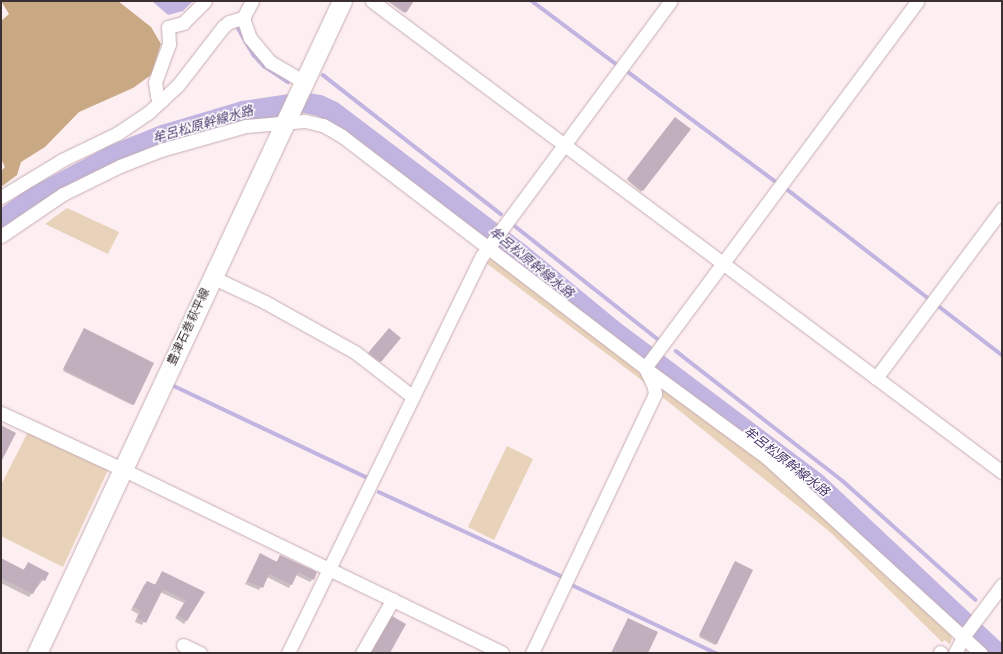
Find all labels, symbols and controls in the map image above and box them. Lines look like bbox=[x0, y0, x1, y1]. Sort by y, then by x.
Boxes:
water label: 牟呂松原幹線水路 bbox=[151, 103, 255, 147]
water label: 牟呂松原幹線水路 bbox=[486, 224, 576, 302]
street label: 豊津石巻萩平線 bbox=[165, 286, 213, 368]
water label: 牟呂松原幹線水路 bbox=[740, 424, 832, 500]

